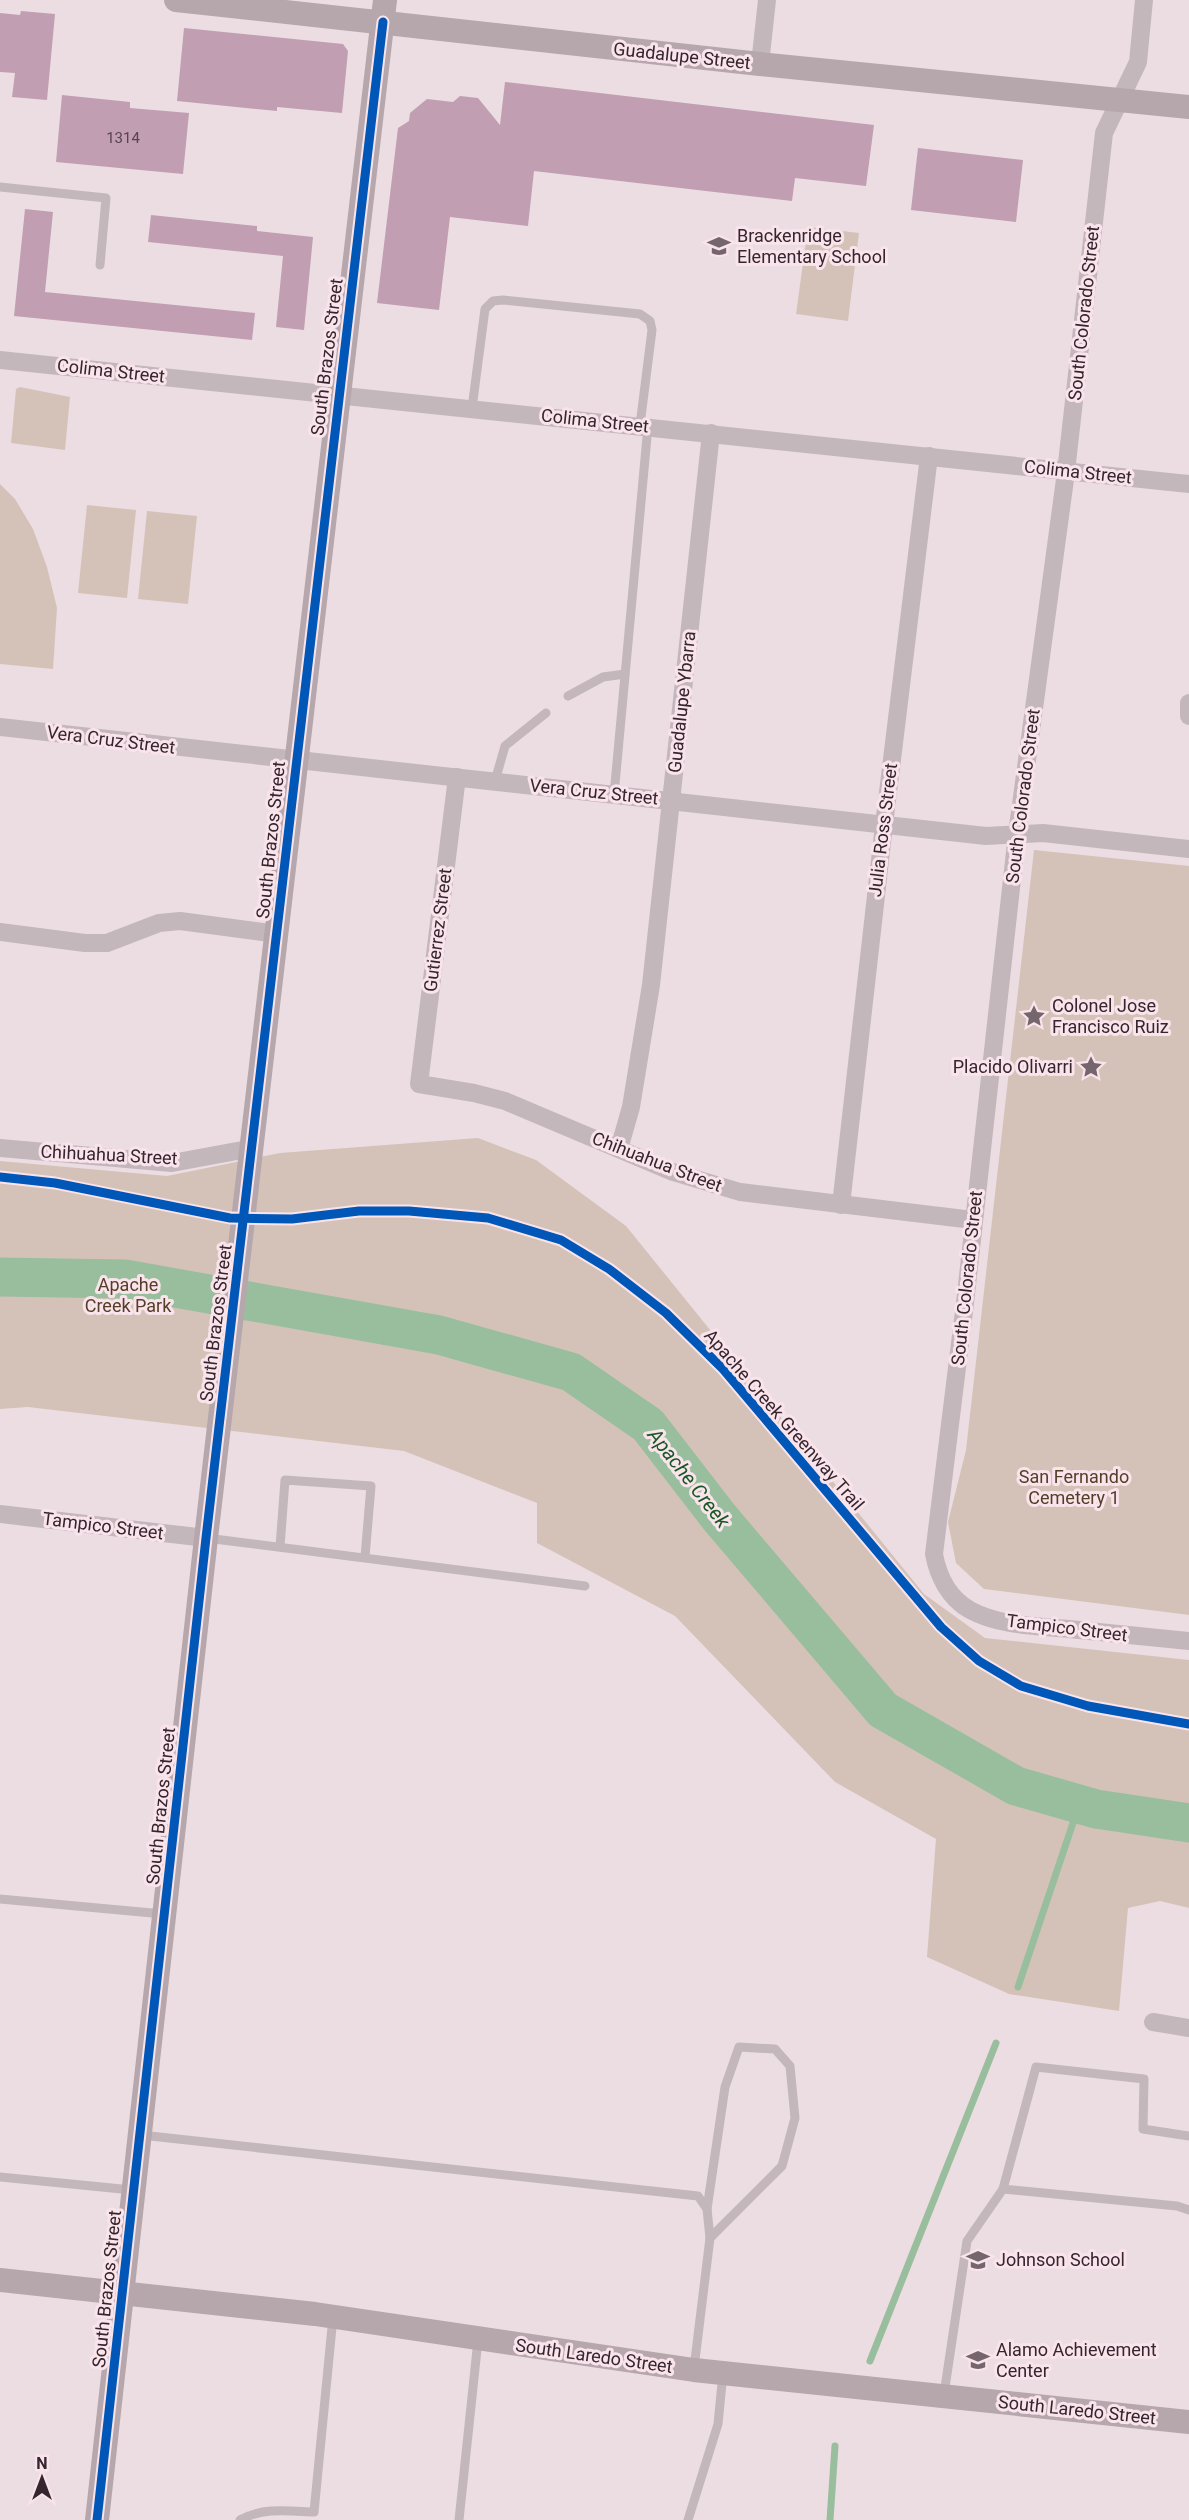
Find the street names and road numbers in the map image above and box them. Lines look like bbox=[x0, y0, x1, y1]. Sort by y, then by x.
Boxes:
street label: Guadalupe Street bbox=[612, 38, 752, 73]
street label: South Colorado Street bbox=[1064, 224, 1103, 401]
street label: South Brazos Street bbox=[306, 277, 347, 437]
street label: Colima Street bbox=[56, 354, 166, 387]
street label: Colima Street bbox=[540, 404, 650, 437]
street label: Colima Street bbox=[1023, 455, 1133, 488]
street label: Guadalupe Ybarra bbox=[664, 630, 699, 774]
street label: South Colorado Street bbox=[1001, 707, 1044, 884]
street label: Vera Cruz Street bbox=[46, 721, 177, 758]
street label: South Brazos Street bbox=[252, 760, 289, 920]
street label: Julia Ross Street bbox=[864, 762, 901, 898]
street label: Vera Cruz Street bbox=[529, 774, 660, 809]
street label: Gutierrez Street bbox=[419, 867, 456, 993]
street label: Chihuahua Street bbox=[589, 1127, 725, 1196]
street label: Chihuahua Street bbox=[40, 1140, 178, 1169]
street label: South Colorado Street bbox=[947, 1189, 986, 1366]
street label: South Brazos Street bbox=[195, 1243, 236, 1403]
street label: Apache Creek Greenway Trail bbox=[700, 1325, 869, 1514]
street label: Tampico Street bbox=[42, 1508, 165, 1543]
street label: Tampico Street bbox=[1006, 1610, 1129, 1645]
street label: South Brazos Street bbox=[142, 1726, 179, 1886]
street label: South Brazos Street bbox=[88, 2209, 125, 2369]
street label: South Laredo Street bbox=[514, 2334, 674, 2377]
street label: South Laredo Street bbox=[997, 2391, 1157, 2428]

